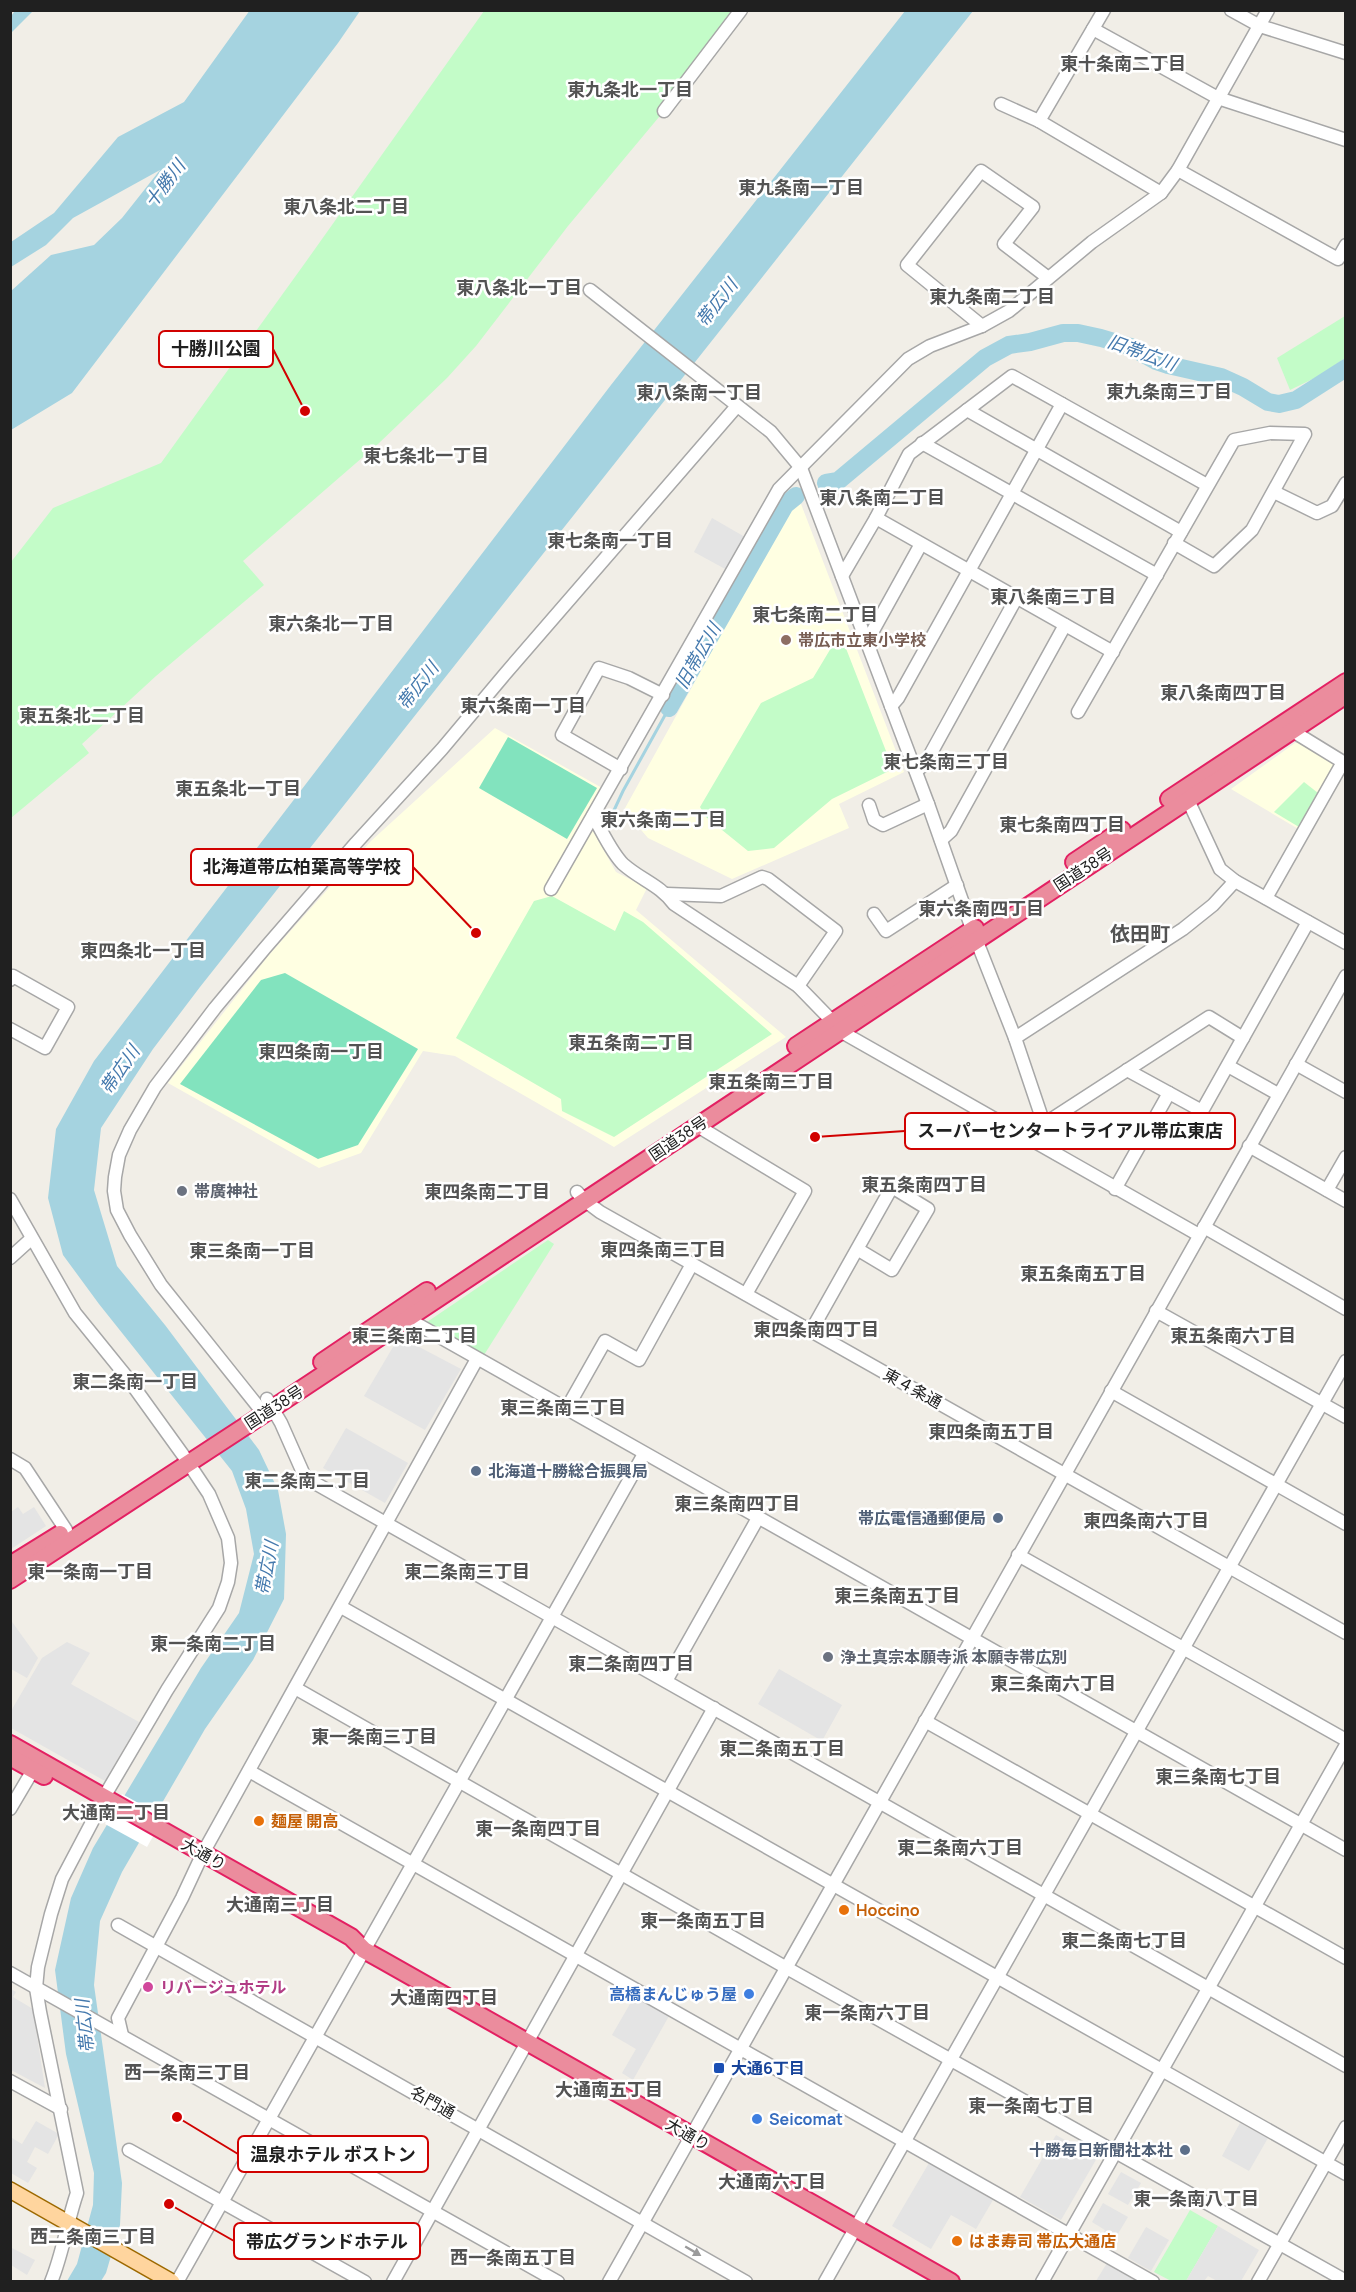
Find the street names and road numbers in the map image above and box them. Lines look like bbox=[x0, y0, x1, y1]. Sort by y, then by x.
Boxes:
street label: 国道38号 bbox=[1049, 842, 1117, 896]
street label: 国道38号 bbox=[644, 1110, 712, 1166]
street label: 東４条通 bbox=[880, 1363, 946, 1413]
street label: 国道38号 bbox=[240, 1380, 308, 1434]
street label: 大通り bbox=[178, 1833, 230, 1875]
street label: 名門通 bbox=[407, 2081, 459, 2123]
street label: 大通り bbox=[662, 2112, 714, 2156]

